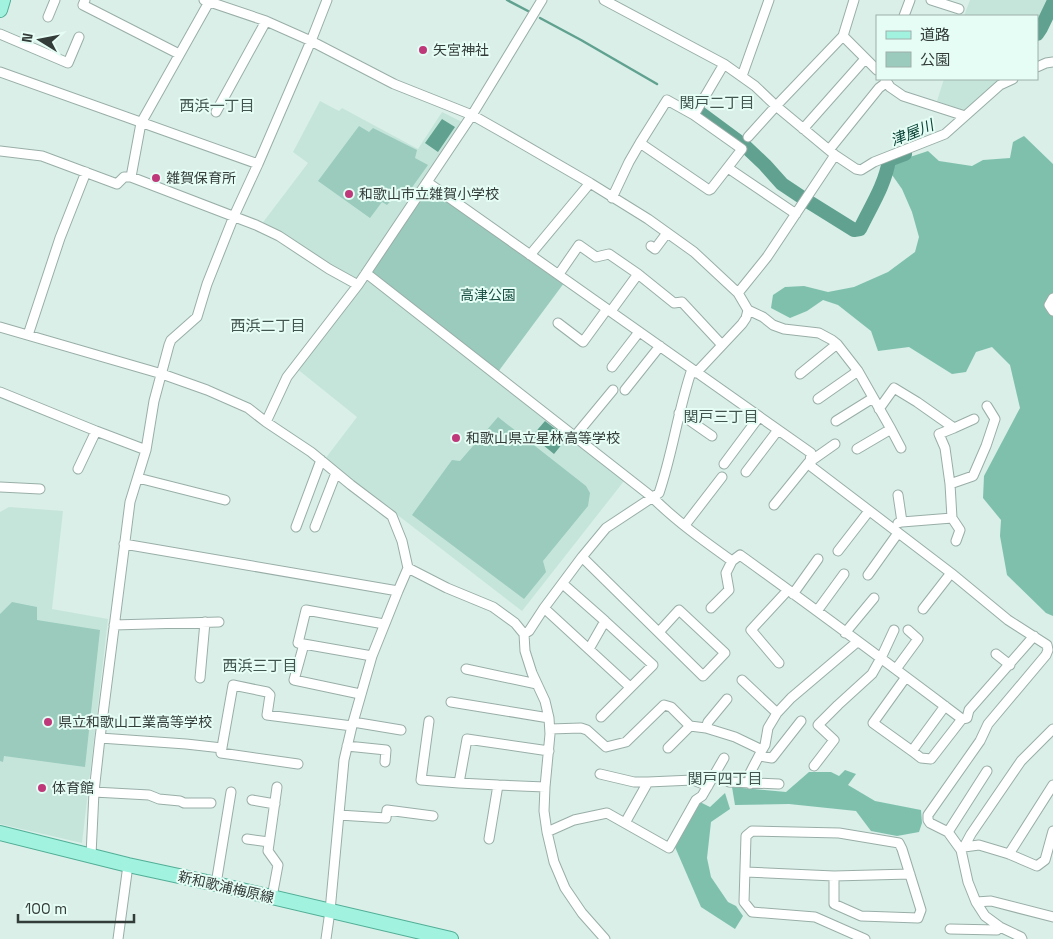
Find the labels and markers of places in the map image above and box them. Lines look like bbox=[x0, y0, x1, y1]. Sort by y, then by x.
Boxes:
place label: 矢宮神社 bbox=[433, 41, 489, 59]
marker: 矢宮神社 bbox=[417, 44, 429, 56]
place label: 雑賀保育所 bbox=[166, 169, 236, 187]
marker: 雑賀保育所 bbox=[150, 172, 162, 184]
place label: 和歌山市立雑賀小学校 bbox=[359, 185, 499, 203]
marker: 和歌山市立雑賀小学校 bbox=[343, 188, 355, 200]
place label: 和歌山県立星林高等学校 bbox=[466, 429, 620, 447]
marker: 和歌山県立星林高等学校 bbox=[450, 432, 462, 444]
place label: 県立和歌山工業高等学校 bbox=[58, 713, 212, 731]
marker: 県立和歌山工業高等学校 bbox=[42, 716, 54, 728]
place label: 体育館 bbox=[52, 779, 94, 797]
marker: 体育館 bbox=[36, 782, 48, 794]

